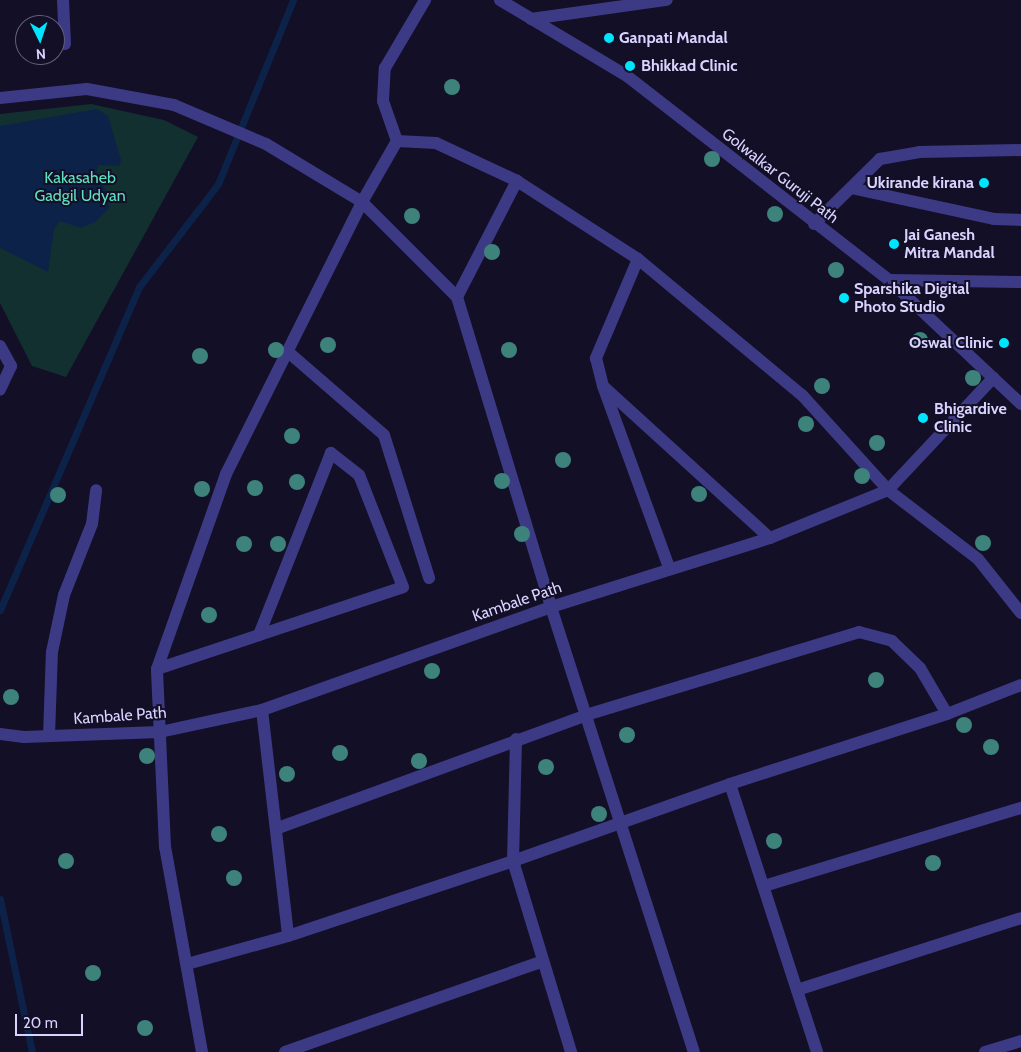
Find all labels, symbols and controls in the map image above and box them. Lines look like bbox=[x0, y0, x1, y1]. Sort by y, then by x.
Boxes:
north arrow bbox=[15, 15, 65, 65]
place label: Ganpati Mandal bbox=[619, 28, 728, 48]
marker: Ganpati Mandal bbox=[603, 32, 615, 44]
text: N bbox=[35, 45, 47, 63]
place label: Bhikkad Clinic bbox=[641, 56, 737, 76]
marker: Bhikkad Clinic bbox=[623, 59, 637, 73]
street label: Golwalkar Guruji Path bbox=[718, 124, 842, 228]
park label: Kakasaheb Gadgil Udyan bbox=[34, 168, 126, 206]
place label: Ukirande kirana bbox=[867, 173, 974, 193]
marker: Ukirande kirana bbox=[978, 177, 990, 189]
place label: Jai Ganesh Mitra Mandal bbox=[904, 225, 995, 263]
marker: Jai Ganesh Mitra Mandal bbox=[888, 238, 900, 250]
place label: Sparshika Digital Photo Studio bbox=[854, 279, 969, 317]
marker: Sparshika Digital Photo Studio bbox=[838, 292, 850, 304]
place label: Oswal Clinic bbox=[909, 333, 993, 353]
marker: Oswal Clinic bbox=[997, 336, 1011, 350]
place label: Bhigardive Clinic bbox=[934, 399, 1007, 437]
marker: Bhigardive Clinic bbox=[916, 411, 930, 425]
street label: Kambale Path bbox=[470, 578, 564, 626]
street label: Kambale Path bbox=[73, 703, 167, 729]
scale bar bbox=[18, 1004, 85, 1036]
text: 20 m bbox=[23, 1014, 58, 1032]

